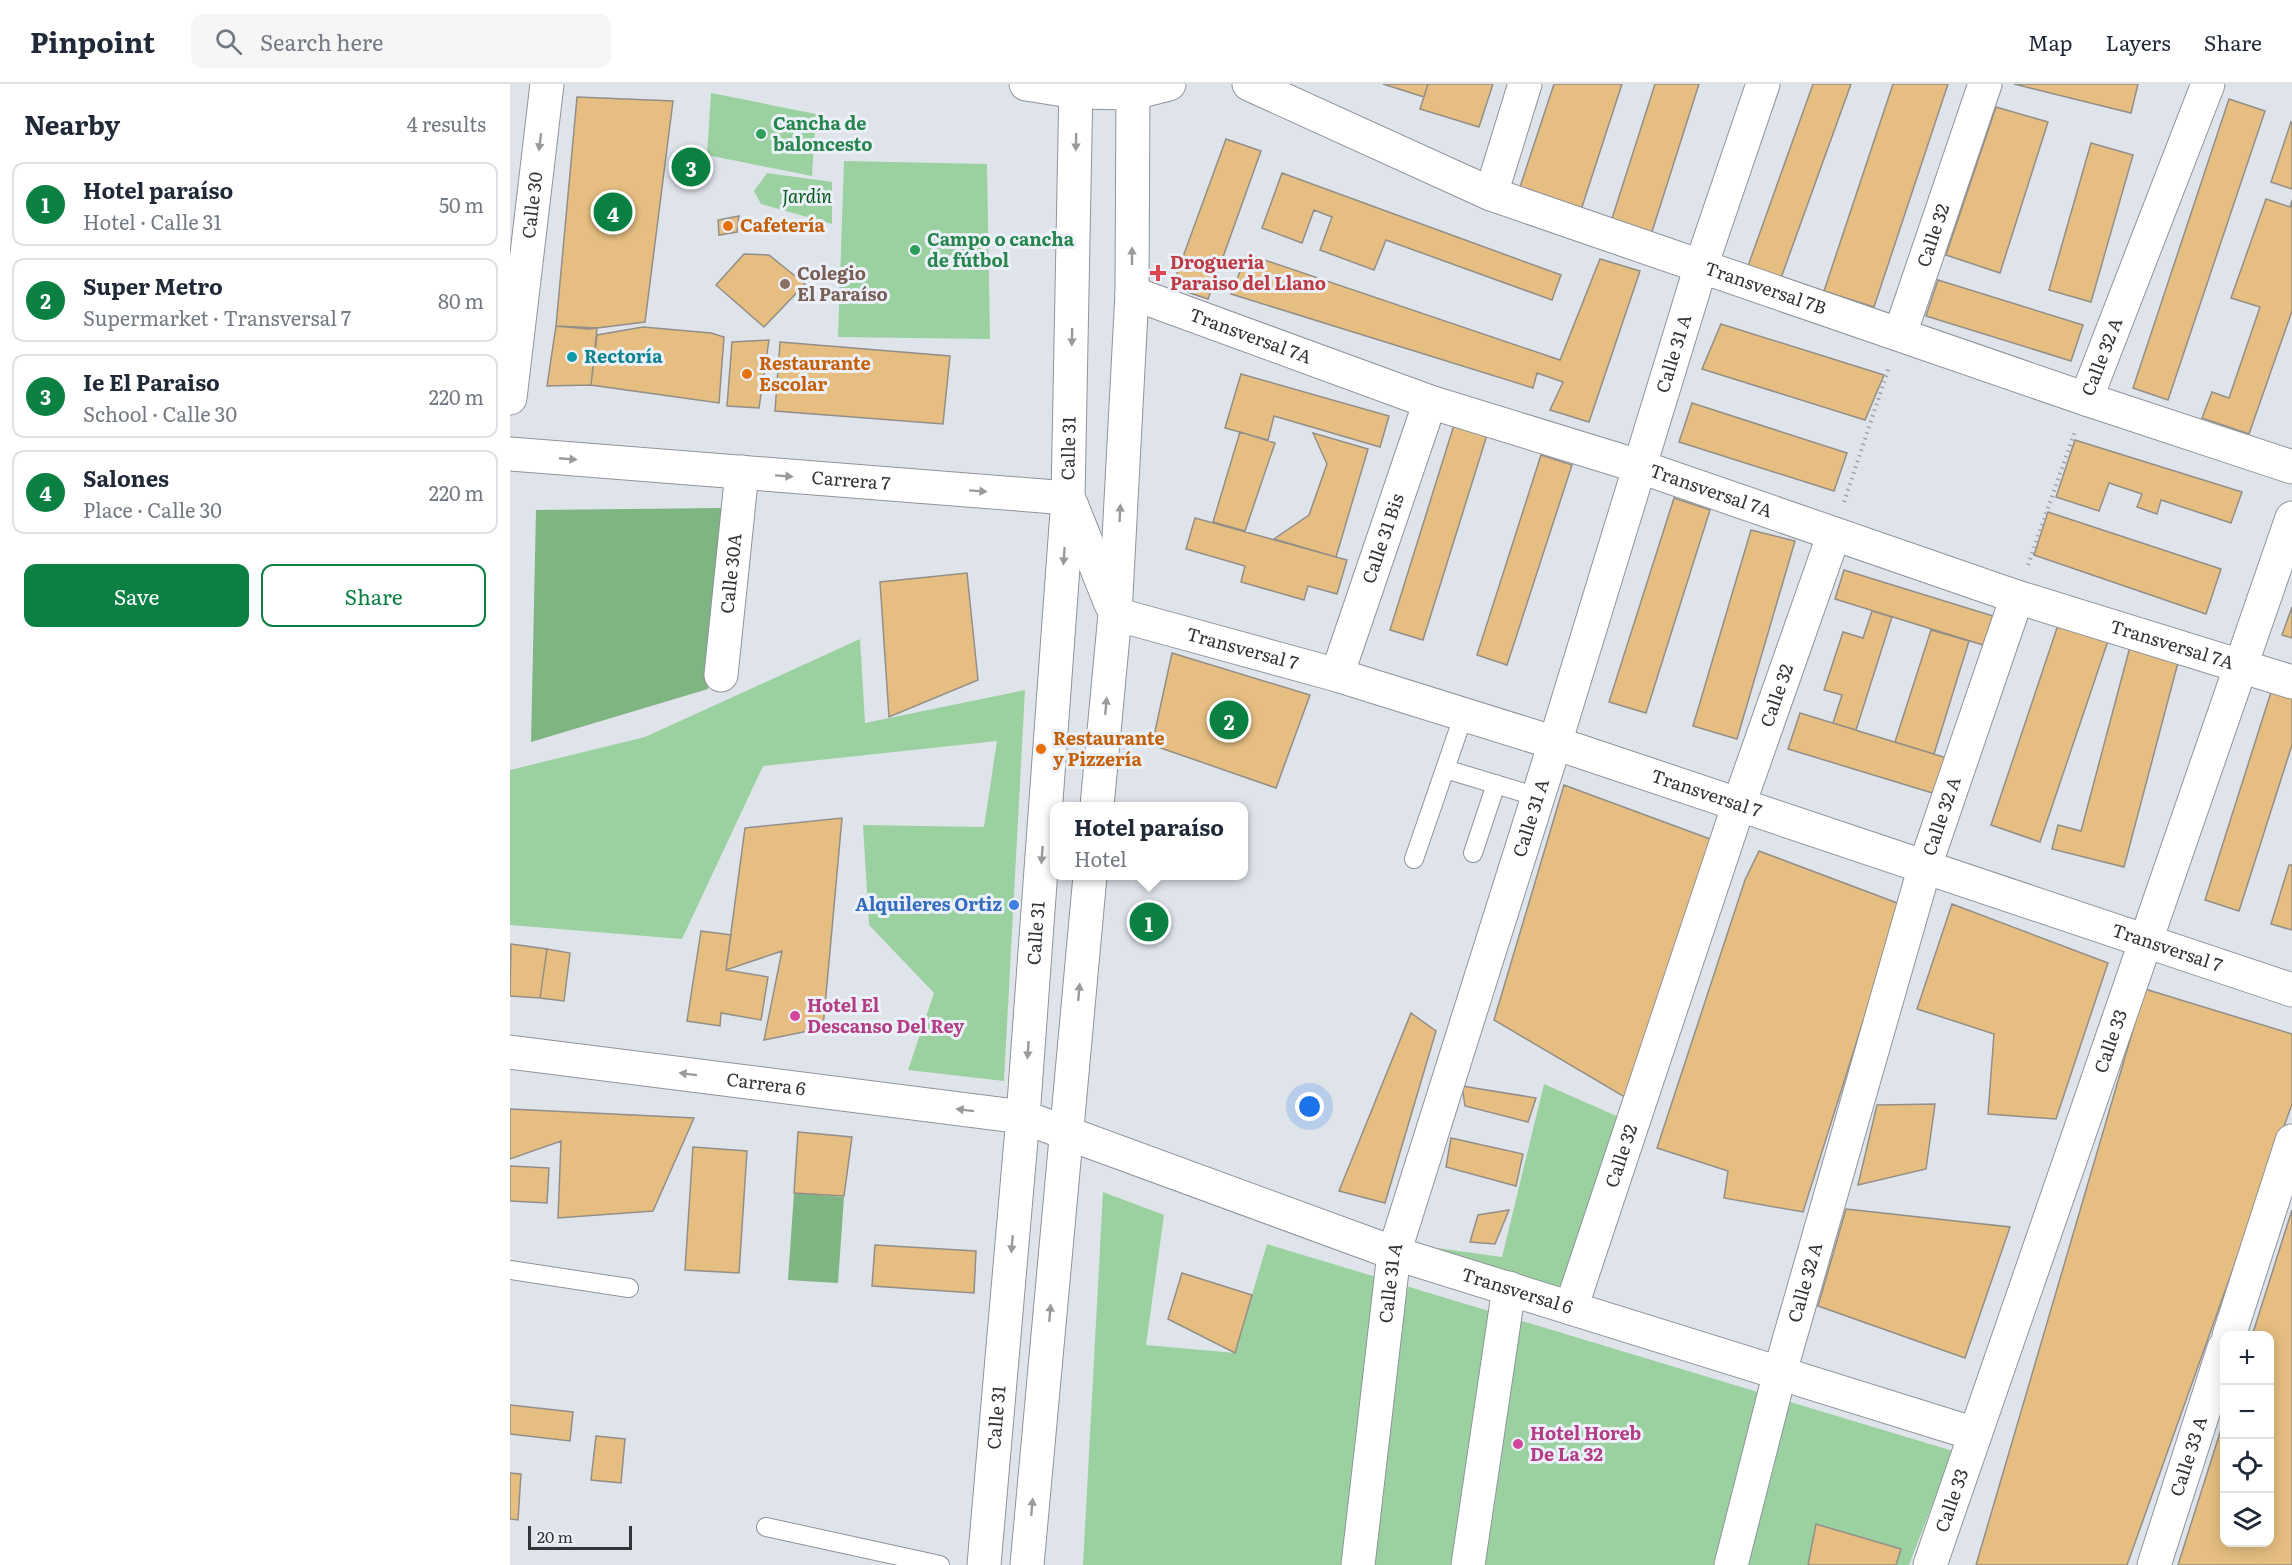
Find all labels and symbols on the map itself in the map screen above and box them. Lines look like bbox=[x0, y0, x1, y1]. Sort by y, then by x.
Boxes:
place label: Cancha de baloncesto bbox=[773, 109, 873, 157]
marker: Cancha de baloncesto bbox=[754, 127, 768, 141]
one-way arrow bbox=[535, 133, 545, 152]
one-way arrow bbox=[1071, 133, 1080, 152]
pin: 3 bbox=[672, 144, 711, 190]
street label: Calle 30 bbox=[514, 170, 549, 240]
park label: Jardín bbox=[782, 182, 832, 209]
pin: 4 bbox=[594, 190, 632, 234]
street label: Calle 32 bbox=[1909, 200, 1955, 270]
place label: Cafetería bbox=[740, 211, 826, 238]
marker: Cafetería bbox=[721, 219, 735, 233]
place label: Campo o cancha de fútbol bbox=[927, 225, 1075, 273]
marker: Campo o cancha de fútbol bbox=[908, 243, 922, 257]
one-way arrow bbox=[1127, 246, 1137, 265]
place label: Drogueria Paraiso del Llano bbox=[1170, 248, 1326, 296]
street label: Transversal 7B bbox=[1701, 254, 1830, 321]
place label: Colegio El Paraíso bbox=[797, 259, 888, 307]
marker: Drogueria Paraiso del Llano bbox=[1151, 266, 1165, 280]
marker: Colegio El Paraíso bbox=[778, 277, 792, 291]
street label: Transversal 7A bbox=[1186, 300, 1316, 370]
street label: Calle 31 A bbox=[1648, 311, 1697, 396]
street label: Calle 32 A bbox=[2073, 313, 2128, 400]
one-way arrow bbox=[1067, 328, 1076, 347]
place label: Rectoría bbox=[584, 342, 663, 369]
place label: Restaurante Escolar bbox=[759, 349, 871, 397]
marker: Rectoría bbox=[565, 350, 579, 364]
marker: Restaurante Escolar bbox=[740, 367, 754, 381]
street label: Calle 31 bbox=[1053, 416, 1082, 481]
one-way arrow bbox=[559, 454, 578, 463]
street label: Transversal 7A bbox=[1646, 456, 1776, 523]
street label: Carrera 7 bbox=[811, 463, 891, 496]
one-way arrow bbox=[774, 471, 793, 480]
one-way arrow bbox=[969, 486, 988, 496]
street label: Calle 31 Bis bbox=[1354, 490, 1410, 587]
one-way arrow bbox=[1116, 504, 1125, 523]
street label: Calle 30A bbox=[712, 532, 748, 615]
one-way arrow bbox=[1059, 547, 1069, 566]
street label: Transversal 7A bbox=[2107, 612, 2238, 675]
street label: Transversal 7 bbox=[1184, 619, 1302, 676]
street label: Calle 32 bbox=[1752, 660, 1799, 731]
one-way arrow bbox=[1101, 697, 1111, 716]
pin: 2 bbox=[1210, 698, 1248, 742]
place label: Restaurante y Pizzería bbox=[1053, 724, 1165, 772]
marker: Restaurante y Pizzería bbox=[1034, 742, 1048, 756]
street label: Transversal 7 bbox=[1648, 761, 1766, 823]
street label: Calle 32 A bbox=[1915, 773, 1967, 859]
street label: Calle 31 A bbox=[1505, 775, 1555, 860]
one-way arrow bbox=[1037, 846, 1047, 865]
place label: Alquileres Ortiz bbox=[855, 890, 1002, 917]
marker: Alquileres Ortiz bbox=[1007, 898, 1021, 912]
street label: Calle 31 bbox=[1019, 900, 1051, 966]
pin: 1 bbox=[1130, 900, 1168, 944]
street label: Transversal 7 bbox=[2109, 916, 2226, 978]
one-way arrow bbox=[1074, 982, 1084, 1001]
place label: Hotel El Descanso Del Rey bbox=[807, 991, 964, 1039]
street label: Calle 33 bbox=[2086, 1005, 2133, 1076]
marker: Hotel El Descanso Del Rey bbox=[788, 1009, 802, 1023]
one-way arrow bbox=[1023, 1040, 1033, 1059]
street label: Carrera 6 bbox=[725, 1065, 808, 1101]
one-way arrow bbox=[679, 1070, 698, 1079]
your location bbox=[1295, 1092, 1324, 1121]
one-way arrow bbox=[956, 1105, 975, 1114]
street label: Calle 32 bbox=[1597, 1120, 1643, 1191]
one-way arrow bbox=[1007, 1235, 1017, 1254]
street label: Calle 31 A bbox=[1371, 1239, 1409, 1324]
street label: Calle 32 A bbox=[1780, 1239, 1828, 1326]
street label: Transversal 6 bbox=[1458, 1260, 1577, 1320]
one-way arrow bbox=[1045, 1303, 1055, 1322]
street label: Calle 31 bbox=[979, 1384, 1012, 1451]
street label: Calle 33 A bbox=[2162, 1413, 2213, 1500]
place label: Hotel Horeb De La 32 bbox=[1530, 1419, 1641, 1467]
marker: Hotel Horeb De La 32 bbox=[1511, 1437, 1525, 1451]
street label: Calle 33 bbox=[1927, 1465, 1974, 1536]
one-way arrow bbox=[1027, 1497, 1037, 1516]
scale bar bbox=[528, 1523, 632, 1550]

